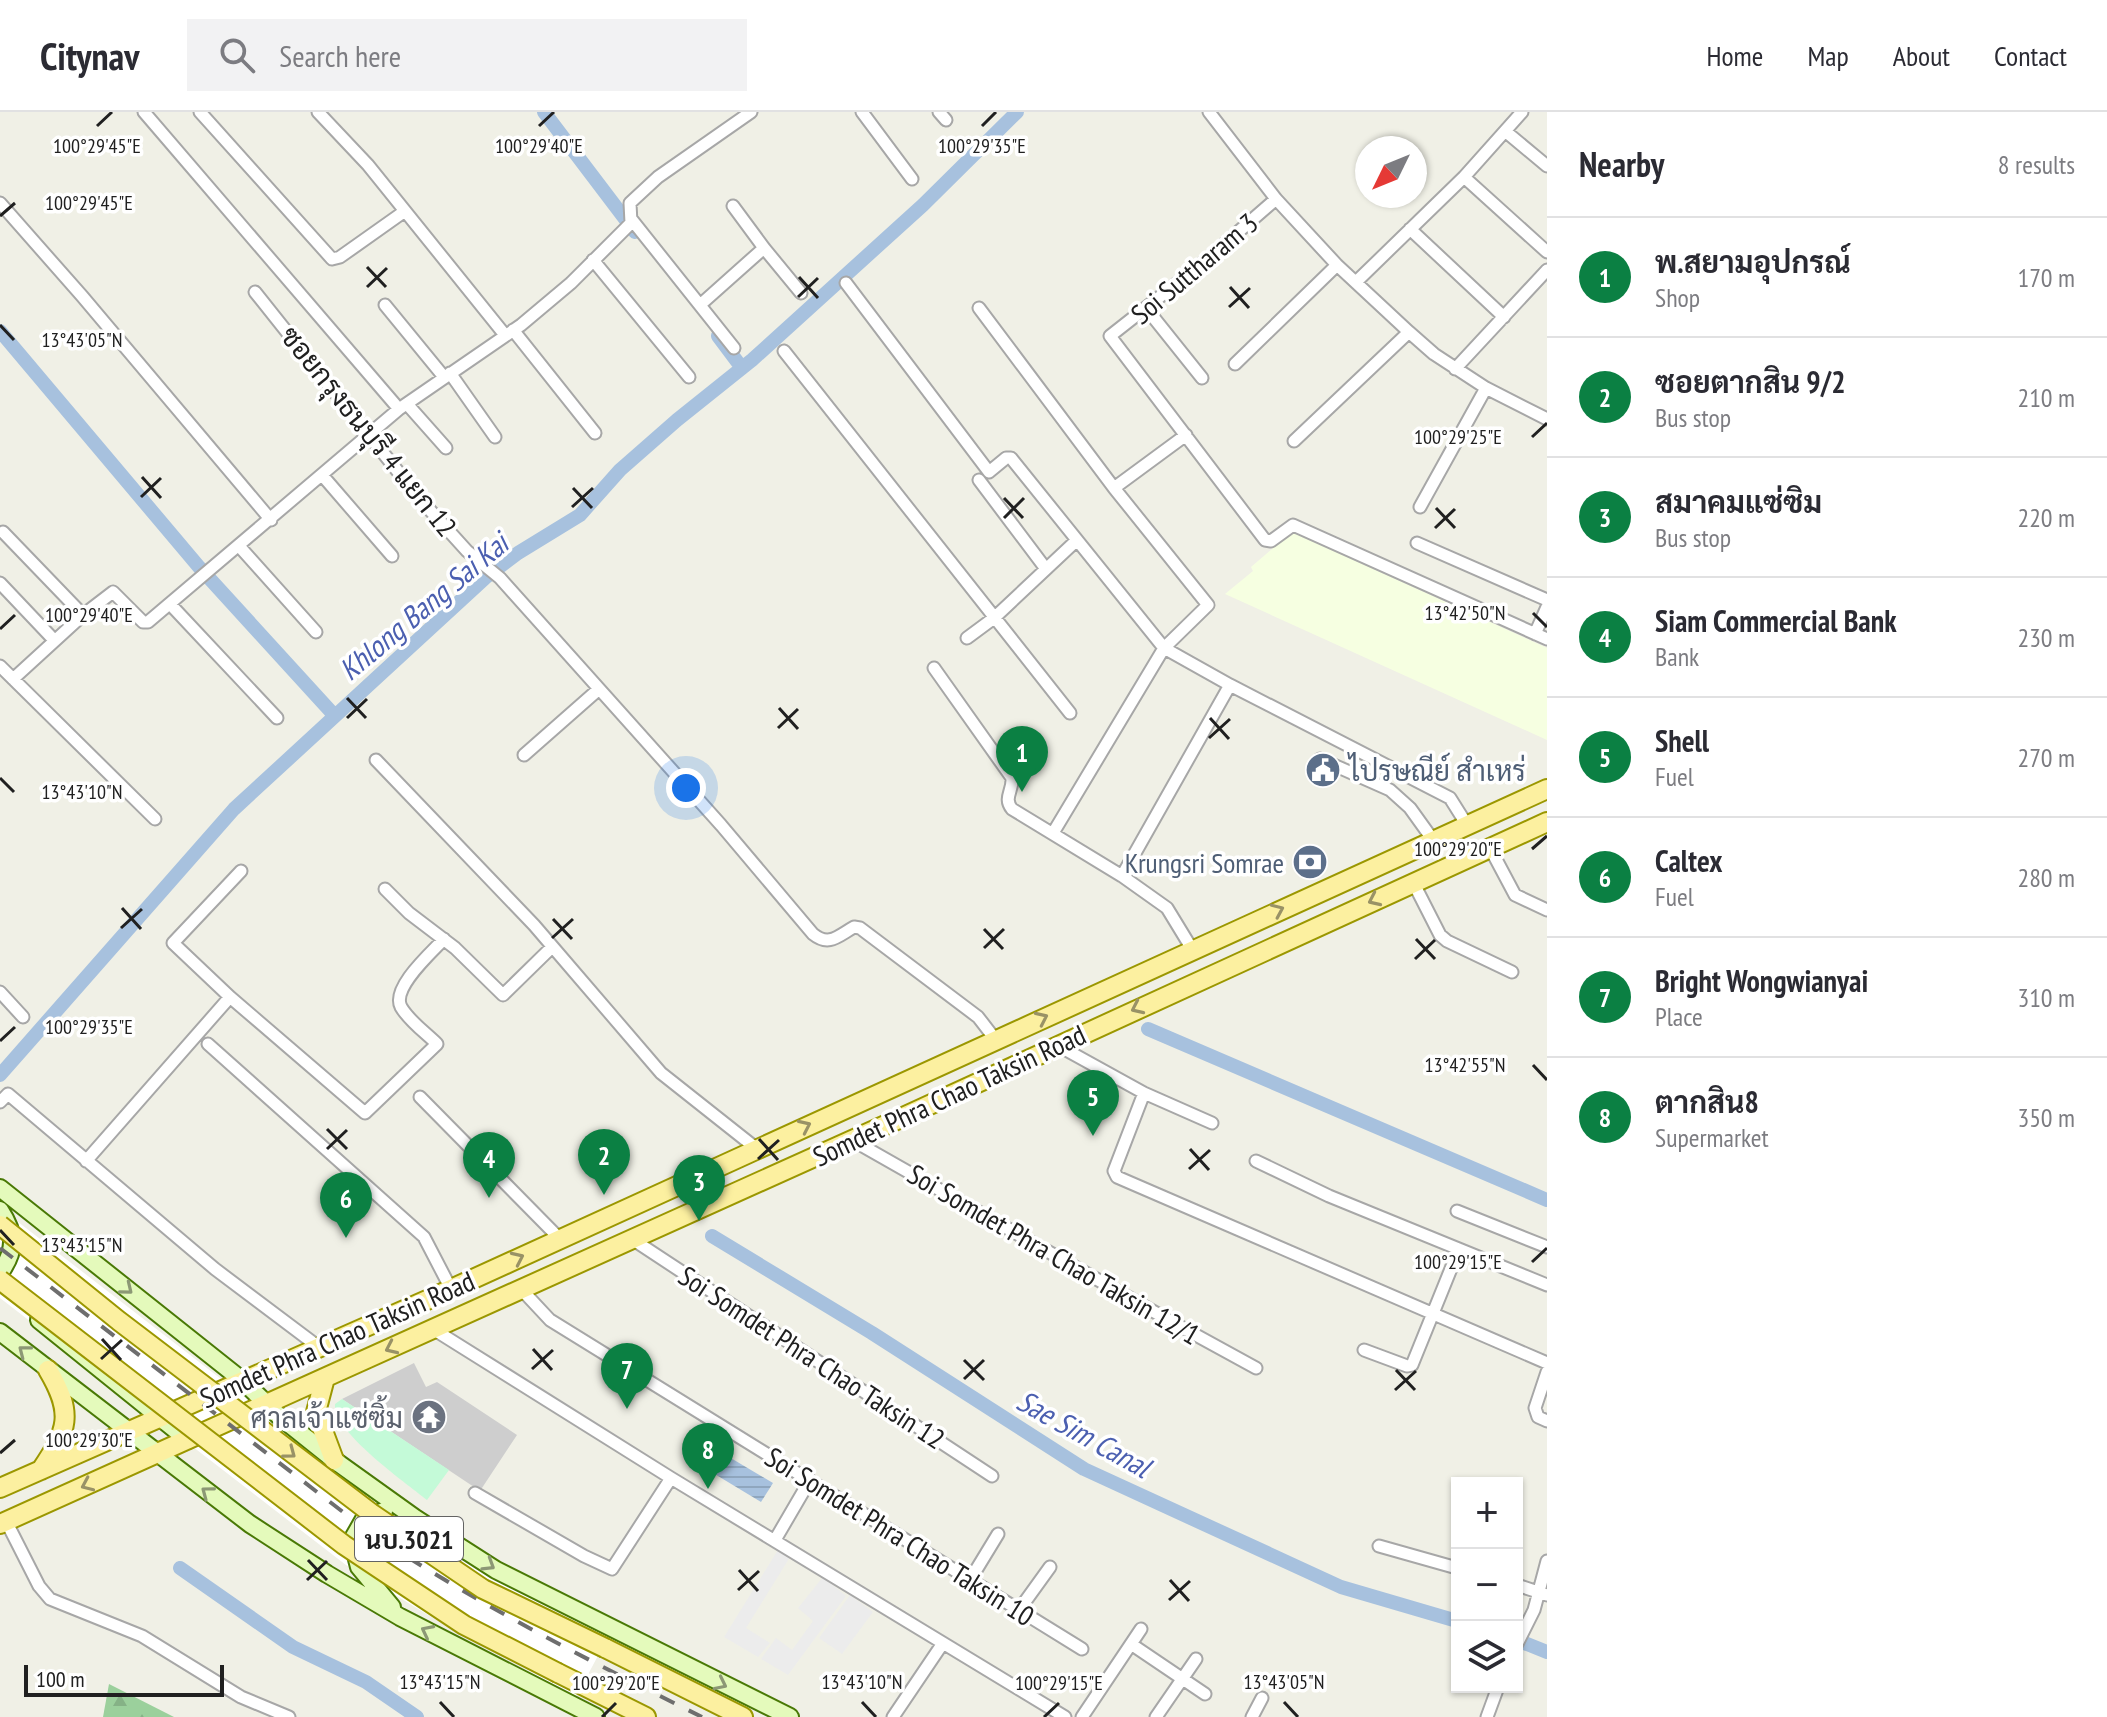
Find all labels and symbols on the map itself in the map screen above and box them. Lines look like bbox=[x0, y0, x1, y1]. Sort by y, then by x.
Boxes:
text: 100°29'45"E bbox=[53, 133, 141, 159]
text: 100°29'40"E bbox=[495, 133, 583, 159]
text: 100°29'35"E bbox=[938, 133, 1026, 159]
north arrow bbox=[1355, 136, 1427, 208]
text: 100°29'45"E bbox=[45, 190, 133, 216]
street label: Soi Suttharam 3 bbox=[1123, 204, 1265, 332]
street label: ซอยกรุงธนบุรี 4 แยก 12 bbox=[271, 318, 465, 545]
text: 13°43'05"N bbox=[42, 327, 122, 353]
text: 100°29'25"E bbox=[1414, 424, 1502, 450]
water label: Khlong Bang Sai Kai bbox=[330, 522, 518, 688]
text: 13°42'50"N bbox=[1425, 600, 1505, 626]
text: 100°29'40"E bbox=[45, 602, 133, 628]
pin: 1 bbox=[996, 726, 1048, 792]
public building icon: ไปรษณีย์ สำเหร่ bbox=[1304, 751, 1342, 789]
place label: ไปรษณีย์ สำเหร่ bbox=[1347, 752, 1526, 789]
your location bbox=[666, 768, 706, 808]
text: 13°43'10"N bbox=[42, 779, 122, 805]
text: 100°29'20"E bbox=[1414, 836, 1502, 862]
bank icon: Krungsri Somrae bbox=[1291, 843, 1329, 881]
place label: Krungsri Somrae bbox=[1125, 844, 1284, 881]
one-way arrow bbox=[1368, 890, 1382, 906]
one-way arrow bbox=[1270, 904, 1285, 920]
one-way arrow bbox=[1131, 998, 1146, 1014]
one-way arrow bbox=[1033, 1012, 1048, 1028]
text: 100°29'35"E bbox=[45, 1014, 133, 1040]
street label: Somdet Phra Chao Taksin Road bbox=[807, 1016, 1091, 1174]
text: 13°42'55"N bbox=[1425, 1052, 1505, 1078]
pin: 5 bbox=[1067, 1070, 1119, 1136]
one-way arrow bbox=[797, 1120, 812, 1136]
pin: 2 bbox=[578, 1129, 630, 1195]
pin: 4 bbox=[463, 1132, 515, 1198]
pin: 3 bbox=[673, 1155, 725, 1221]
street label: Soi Somdet Phra Chao Taksin 12/1 bbox=[901, 1155, 1207, 1353]
pin: 6 bbox=[320, 1172, 372, 1238]
text: 13°43'15"N bbox=[42, 1232, 122, 1258]
text: 100°29'15"E bbox=[1414, 1249, 1502, 1275]
one-way arrow bbox=[510, 1252, 524, 1268]
street label: Soi Somdet Phra Chao Taksin 12 bbox=[672, 1257, 952, 1457]
street label: Somdet Phra Chao Taksin Road bbox=[194, 1262, 480, 1416]
one-way arrow bbox=[118, 1279, 132, 1294]
one-way arrow bbox=[385, 1339, 400, 1355]
pin: 7 bbox=[601, 1343, 653, 1409]
one-way arrow bbox=[18, 1347, 33, 1361]
water label: Sae Sim Canal bbox=[1011, 1380, 1160, 1487]
place label: ศาลเจ้าแซ่ซิ้ม bbox=[251, 1395, 403, 1436]
temple icon: ศาลเจ้าแซ่ซิ้ม bbox=[410, 1398, 448, 1436]
pin: 8 bbox=[682, 1423, 734, 1489]
text: 100°29'30"E bbox=[45, 1427, 133, 1453]
street label: Soi Somdet Phra Chao Taksin 10 bbox=[759, 1438, 1041, 1634]
one-way arrow bbox=[281, 1443, 296, 1457]
one-way arrow bbox=[80, 1476, 95, 1492]
one-way arrow bbox=[202, 1487, 216, 1501]
road number: นบ.3021 bbox=[355, 1517, 463, 1561]
one-way arrow bbox=[480, 1556, 495, 1571]
one-way arrow bbox=[420, 1625, 435, 1640]
scale bar bbox=[24, 1661, 224, 1697]
text: 13°43'15"N bbox=[400, 1669, 480, 1695]
text: 13°43'10"N bbox=[822, 1669, 902, 1695]
text: 13°43'05"N bbox=[1244, 1669, 1324, 1695]
text: 100°29'20"E bbox=[572, 1670, 660, 1696]
text: 100°29'15"E bbox=[1015, 1670, 1103, 1696]
one-way arrow bbox=[712, 1674, 727, 1689]

